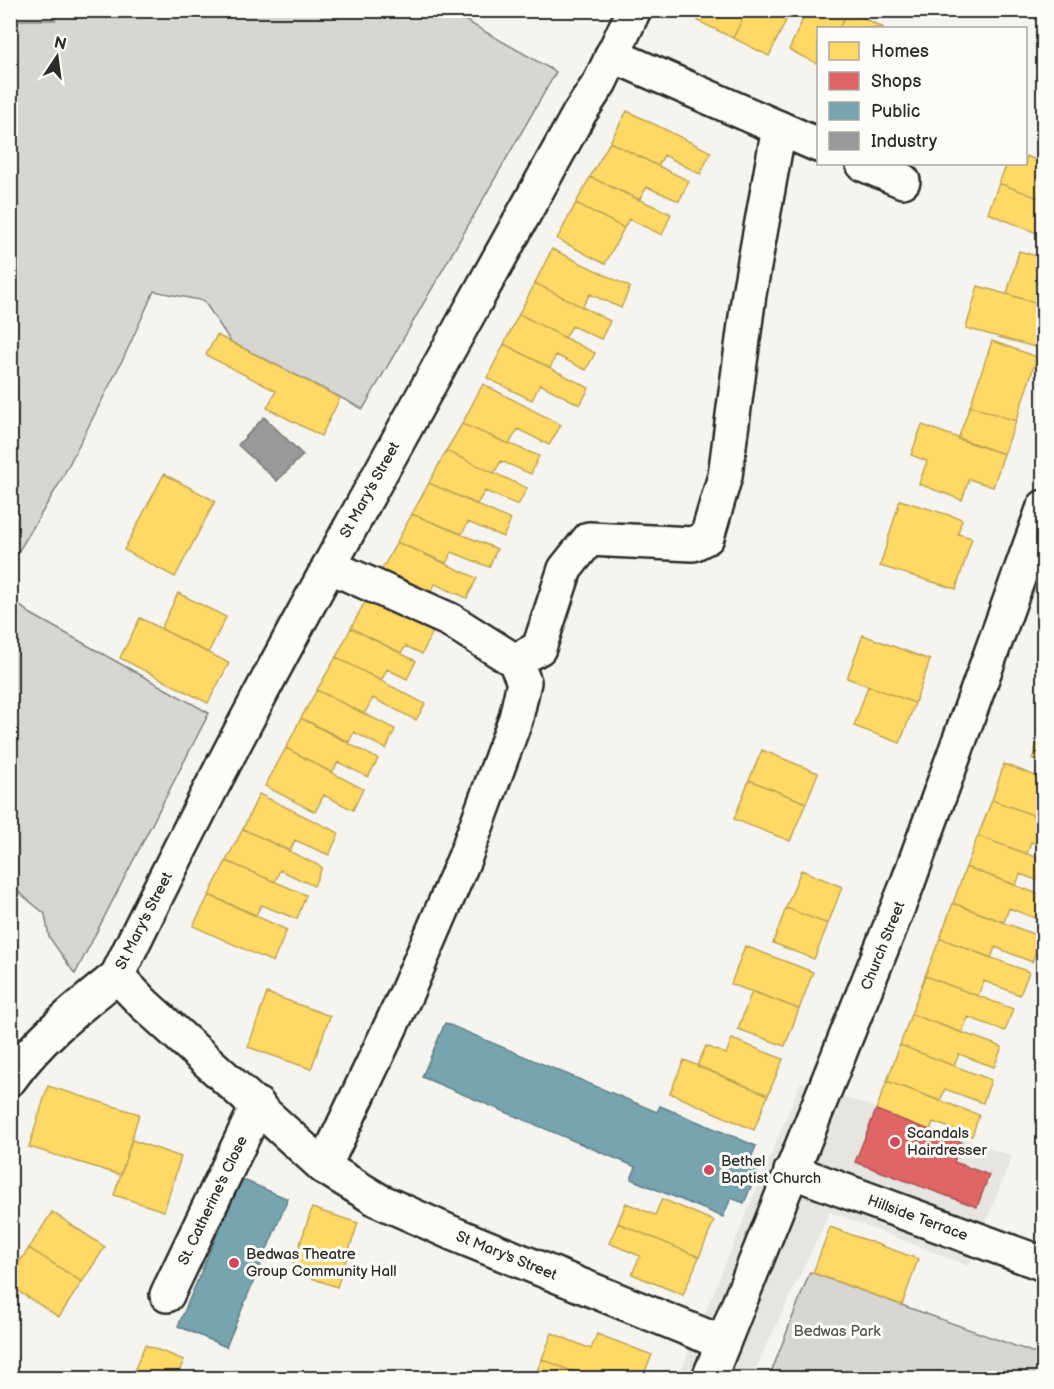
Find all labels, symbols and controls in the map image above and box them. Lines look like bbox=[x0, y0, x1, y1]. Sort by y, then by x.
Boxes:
north arrow bbox=[27, 27, 87, 87]
legend bbox=[817, 27, 1027, 165]
text: N bbox=[52, 33, 68, 54]
text: Homes bbox=[871, 41, 929, 62]
text: Shops bbox=[871, 71, 922, 92]
text: Public bbox=[871, 101, 920, 122]
text: Industry bbox=[871, 131, 938, 152]
street label: St Mary's Street bbox=[336, 438, 404, 541]
street label: St Mary's Street bbox=[111, 869, 177, 973]
street label: Church Street bbox=[856, 898, 909, 993]
place label: Scandals Hairdresser bbox=[907, 1124, 987, 1160]
street label: St. Catherine's Close bbox=[173, 1133, 251, 1268]
marker: Scandals Hairdresser bbox=[888, 1135, 902, 1149]
place label: Bethel Baptist Church bbox=[721, 1152, 821, 1188]
marker: Bethel Baptist Church bbox=[702, 1163, 716, 1177]
street label: Hillside Terrace bbox=[865, 1190, 971, 1245]
street label: St Mary's Street bbox=[453, 1226, 560, 1284]
place label: Bedwas Theatre Group Community Hall bbox=[246, 1245, 397, 1281]
marker: Bedwas Theatre Group Community Hall bbox=[227, 1256, 241, 1270]
park label: Bedwas Park bbox=[793, 1322, 881, 1341]

